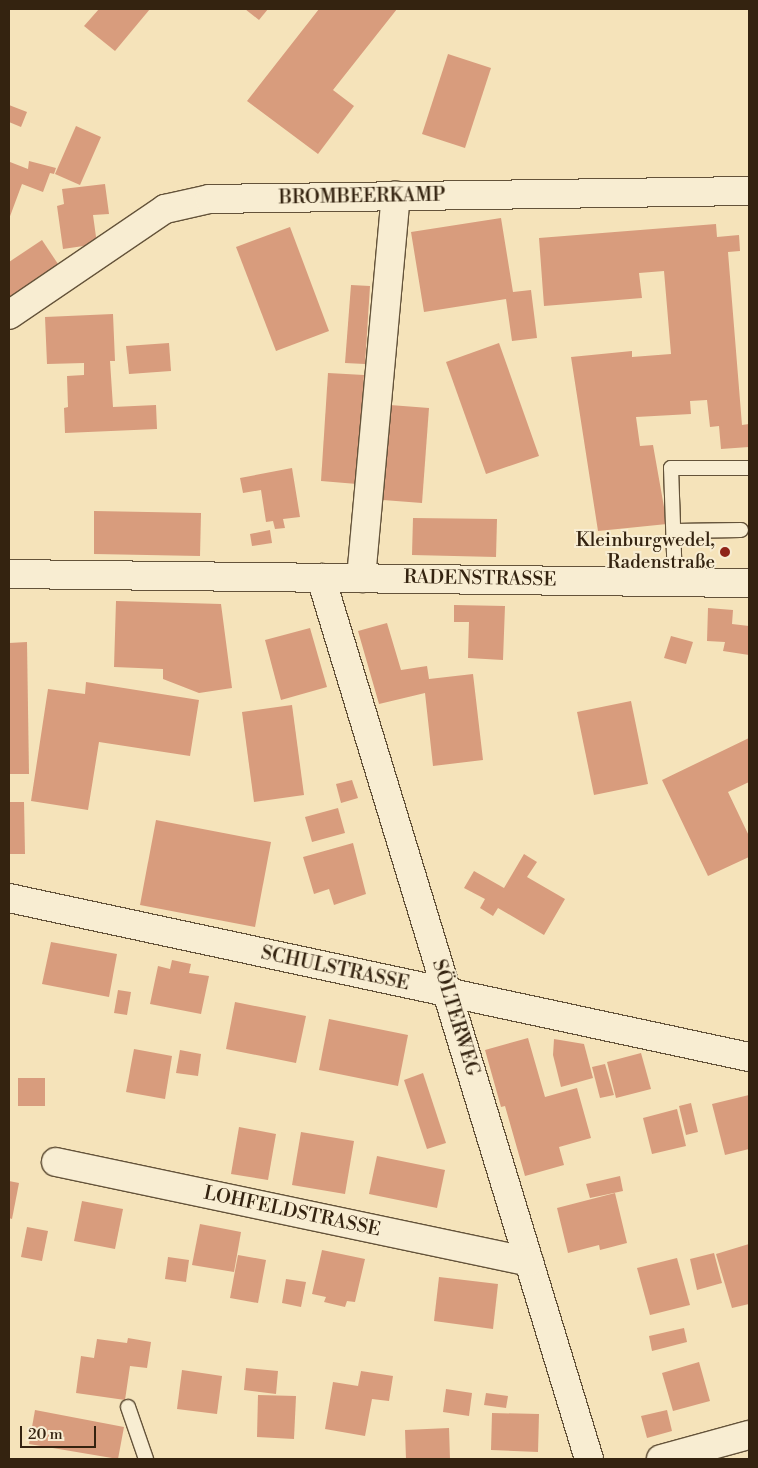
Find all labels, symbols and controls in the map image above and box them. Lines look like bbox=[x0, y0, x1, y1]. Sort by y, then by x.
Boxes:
street label: BROMBEERKAMP bbox=[278, 184, 446, 210]
place label: Kleinburgwedel, Radenstraße bbox=[576, 530, 715, 574]
marker: Kleinburgwedel, Radenstraße bbox=[719, 546, 731, 558]
street label: RADENSTRASSE bbox=[403, 566, 557, 592]
street label: SCHULSTRASSE bbox=[259, 942, 411, 996]
street label: SÖLTERWEG bbox=[426, 957, 484, 1079]
street label: LOHFELDSTRASSE bbox=[201, 1182, 383, 1242]
scale bar bbox=[22, 1416, 99, 1448]
text: 20 m bbox=[28, 1425, 63, 1444]

